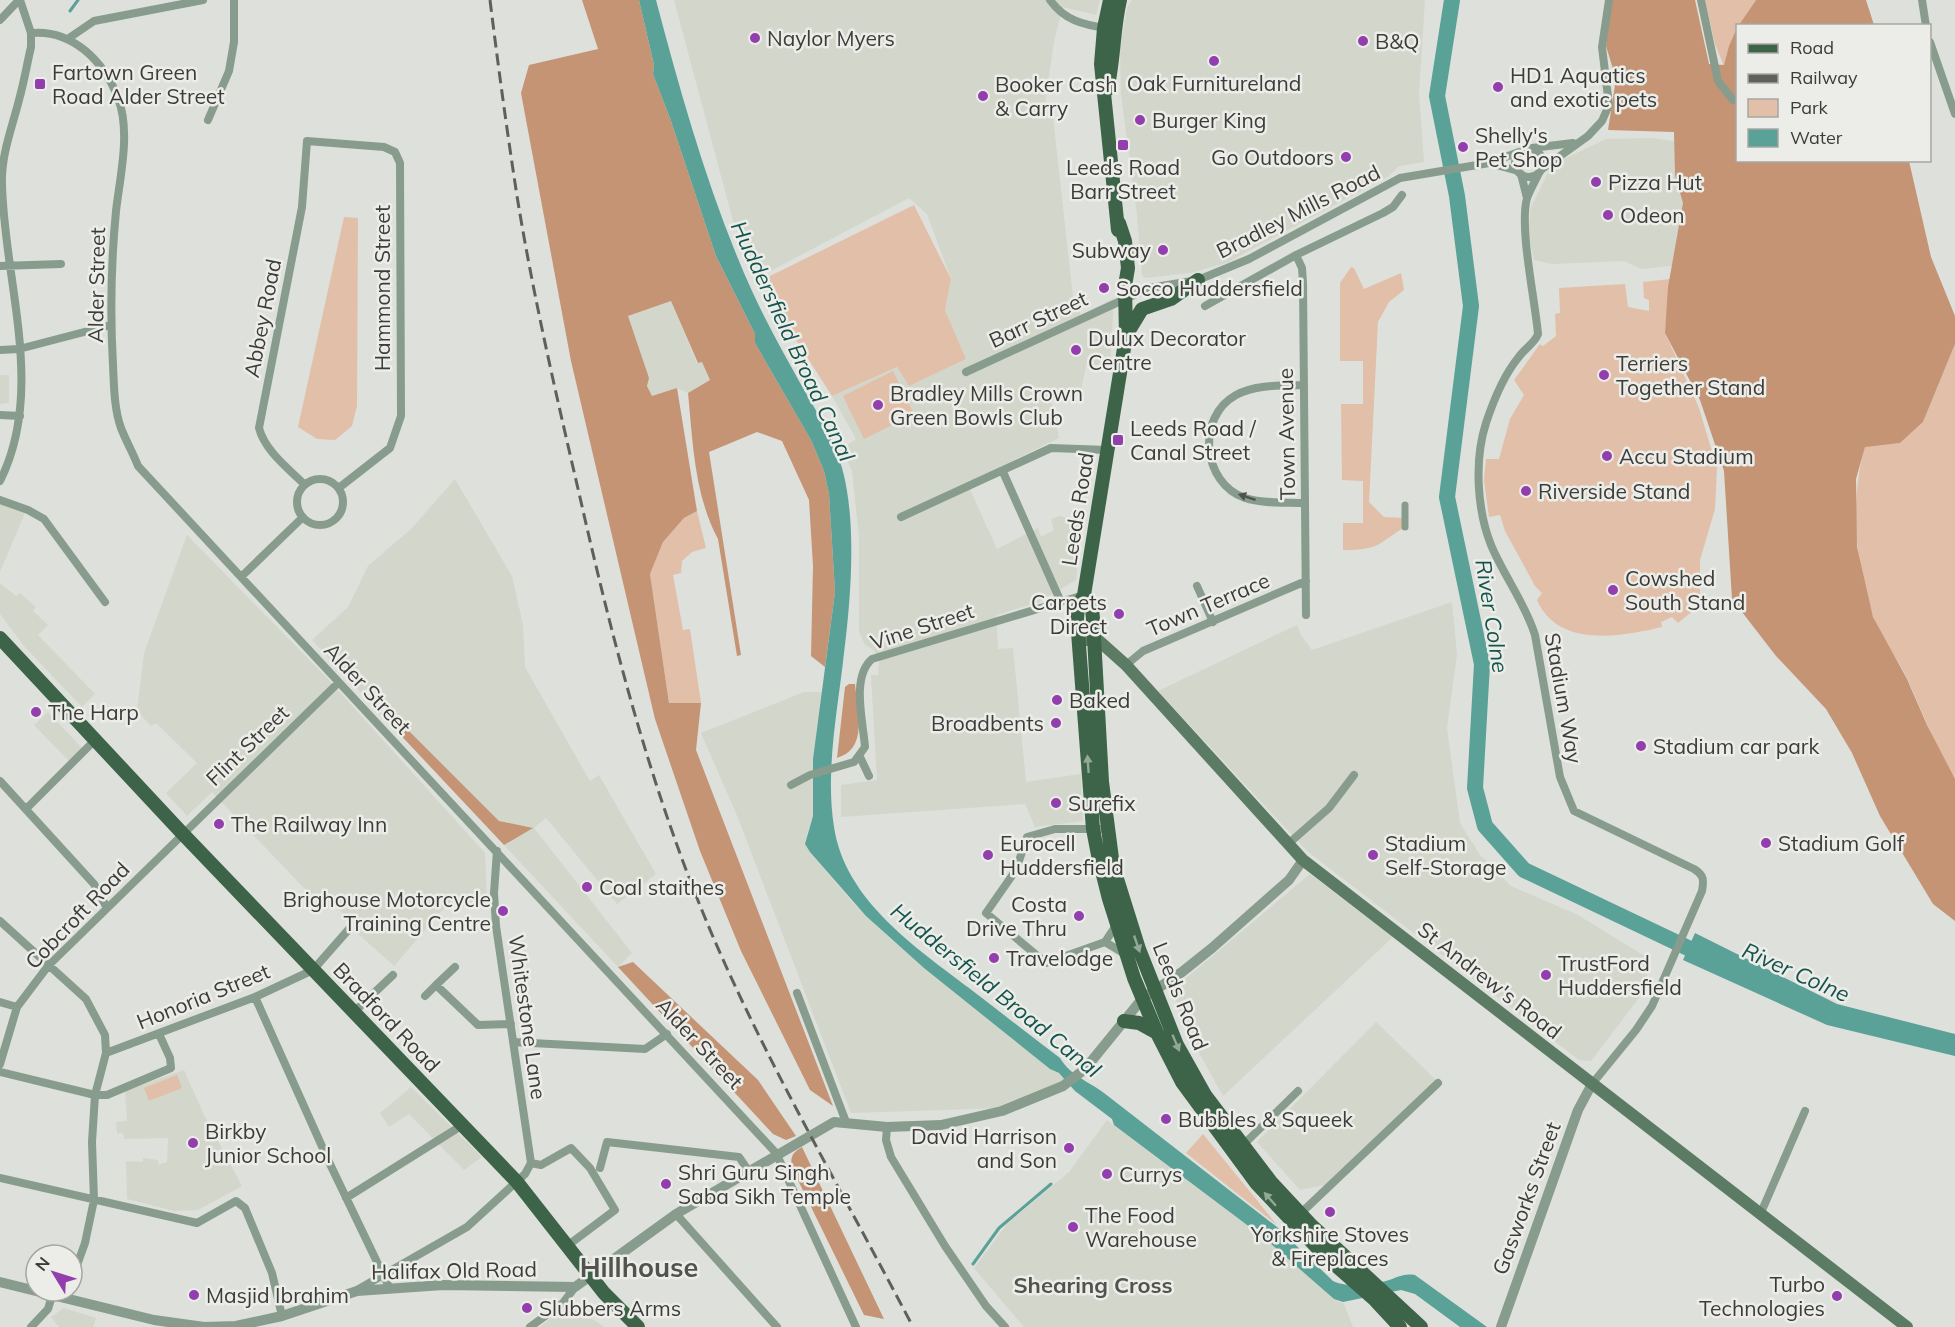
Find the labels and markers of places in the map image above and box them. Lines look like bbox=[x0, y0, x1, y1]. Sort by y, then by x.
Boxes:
place label: Naylor Myers bbox=[767, 25, 895, 51]
place label: B&Q bbox=[1375, 28, 1420, 54]
marker: Naylor Myers bbox=[748, 31, 762, 45]
marker: B&Q bbox=[1356, 34, 1370, 48]
marker: Oak Furnitureland bbox=[1207, 54, 1221, 68]
place label: Fartown Green Road Alder Street bbox=[52, 59, 225, 109]
place label: HD1 Aquatics and exotic pets bbox=[1510, 62, 1657, 112]
place label: Oak Furnitureland bbox=[1127, 70, 1301, 96]
place label: Booker Cash & Carry bbox=[995, 71, 1118, 121]
marker: Fartown Green Road Alder Street bbox=[33, 77, 47, 91]
marker: HD1 Aquatics and exotic pets bbox=[1491, 80, 1505, 94]
marker: Booker Cash & Carry bbox=[976, 89, 990, 103]
place label: Burger King bbox=[1152, 107, 1266, 133]
marker: Burger King bbox=[1133, 113, 1147, 127]
place label: Shelly's Pet Shop bbox=[1475, 122, 1562, 172]
marker: Leeds Road Barr Street bbox=[1116, 138, 1130, 152]
marker: Shelly's Pet Shop bbox=[1456, 140, 1470, 154]
place label: Go Outdoors bbox=[1211, 144, 1334, 170]
marker: Go Outdoors bbox=[1339, 150, 1353, 164]
place label: Leeds Road Barr Street bbox=[1066, 154, 1180, 204]
place label: Pizza Hut bbox=[1608, 169, 1702, 195]
marker: Pizza Hut bbox=[1589, 175, 1603, 189]
place label: Odeon bbox=[1620, 202, 1685, 228]
marker: Odeon bbox=[1601, 208, 1615, 222]
place label: Subway bbox=[1072, 237, 1151, 263]
marker: Subway bbox=[1156, 243, 1170, 257]
place label: Socco Huddersfield bbox=[1116, 275, 1303, 301]
marker: Socco Huddersfield bbox=[1097, 281, 1111, 295]
place label: Dulux Decorator Centre bbox=[1088, 325, 1246, 375]
marker: Dulux Decorator Centre bbox=[1069, 343, 1083, 357]
place label: Terriers Together Stand bbox=[1616, 350, 1765, 400]
marker: Terriers Together Stand bbox=[1597, 368, 1611, 382]
place label: Bradley Mills Crown Green Bowls Club bbox=[890, 380, 1083, 430]
marker: Bradley Mills Crown Green Bowls Club bbox=[871, 398, 885, 412]
place label: Leeds Road / Canal Street bbox=[1130, 415, 1257, 465]
marker: Leeds Road / Canal Street bbox=[1111, 433, 1125, 447]
place label: Accu Stadium bbox=[1619, 443, 1754, 469]
marker: Accu Stadium bbox=[1600, 449, 1614, 463]
place label: Riverside Stand bbox=[1538, 478, 1690, 504]
marker: Riverside Stand bbox=[1519, 484, 1533, 498]
place label: Cowshed South Stand bbox=[1625, 565, 1745, 615]
marker: Cowshed South Stand bbox=[1606, 583, 1620, 597]
place label: Carpets Direct bbox=[1031, 589, 1107, 639]
marker: Carpets Direct bbox=[1112, 607, 1126, 621]
place label: Baked bbox=[1069, 687, 1130, 713]
marker: Baked bbox=[1050, 693, 1064, 707]
place label: The Harp bbox=[48, 699, 139, 725]
marker: The Harp bbox=[29, 705, 43, 719]
place label: Broadbents bbox=[931, 710, 1044, 736]
marker: Broadbents bbox=[1049, 716, 1063, 730]
place label: Stadium car park bbox=[1653, 733, 1819, 759]
marker: Stadium car park bbox=[1634, 739, 1648, 753]
place label: Surefix bbox=[1068, 790, 1135, 816]
marker: Surefix bbox=[1049, 796, 1063, 810]
place label: The Railway Inn bbox=[231, 811, 387, 837]
marker: The Railway Inn bbox=[212, 817, 226, 831]
place label: Eurocell Huddersfield bbox=[1000, 830, 1124, 880]
place label: Stadium Self-Storage bbox=[1385, 830, 1506, 880]
place label: Stadium Golf bbox=[1778, 830, 1905, 856]
marker: Stadium Golf bbox=[1759, 836, 1773, 850]
marker: Eurocell Huddersfield bbox=[981, 848, 995, 862]
marker: Stadium Self-Storage bbox=[1366, 848, 1380, 862]
place label: Coal staithes bbox=[599, 874, 724, 900]
marker: Coal staithes bbox=[580, 880, 594, 894]
place label: Brighouse Motorcycle Training Centre bbox=[283, 886, 491, 936]
place label: Costa Drive Thru bbox=[966, 891, 1067, 941]
marker: Brighouse Motorcycle Training Centre bbox=[496, 904, 510, 918]
marker: Costa Drive Thru bbox=[1072, 909, 1086, 923]
place label: Travelodge bbox=[1006, 945, 1113, 971]
place label: TrustFord Huddersfield bbox=[1558, 950, 1682, 1000]
marker: Travelodge bbox=[987, 951, 1001, 965]
marker: TrustFord Huddersfield bbox=[1539, 968, 1553, 982]
place label: Bubbles & Squeek bbox=[1178, 1106, 1353, 1132]
marker: Bubbles & Squeek bbox=[1159, 1112, 1173, 1126]
place label: Birkby Junior School bbox=[205, 1118, 331, 1168]
place label: David Harrison and Son bbox=[911, 1123, 1057, 1173]
marker: Birkby Junior School bbox=[186, 1136, 200, 1150]
marker: David Harrison and Son bbox=[1062, 1141, 1076, 1155]
place label: Shri Guru Singh Saba Sikh Temple bbox=[678, 1159, 851, 1209]
place label: Currys bbox=[1119, 1161, 1182, 1187]
marker: Currys bbox=[1100, 1167, 1114, 1181]
marker: Shri Guru Singh Saba Sikh Temple bbox=[659, 1177, 673, 1191]
place label: The Food Warehouse bbox=[1085, 1202, 1197, 1252]
marker: Yorkshire Stoves & Fireplaces bbox=[1323, 1205, 1337, 1219]
marker: The Food Warehouse bbox=[1066, 1220, 1080, 1234]
place label: Yorkshire Stoves & Fireplaces bbox=[1250, 1221, 1409, 1271]
place label: Turbo Technologies bbox=[1699, 1271, 1825, 1321]
place label: Masjid Ibrahim bbox=[206, 1282, 349, 1308]
marker: Masjid Ibrahim bbox=[187, 1288, 201, 1302]
marker: Turbo Technologies bbox=[1830, 1289, 1844, 1303]
place label: Slubbers Arms bbox=[539, 1295, 681, 1321]
marker: Slubbers Arms bbox=[520, 1301, 534, 1315]

